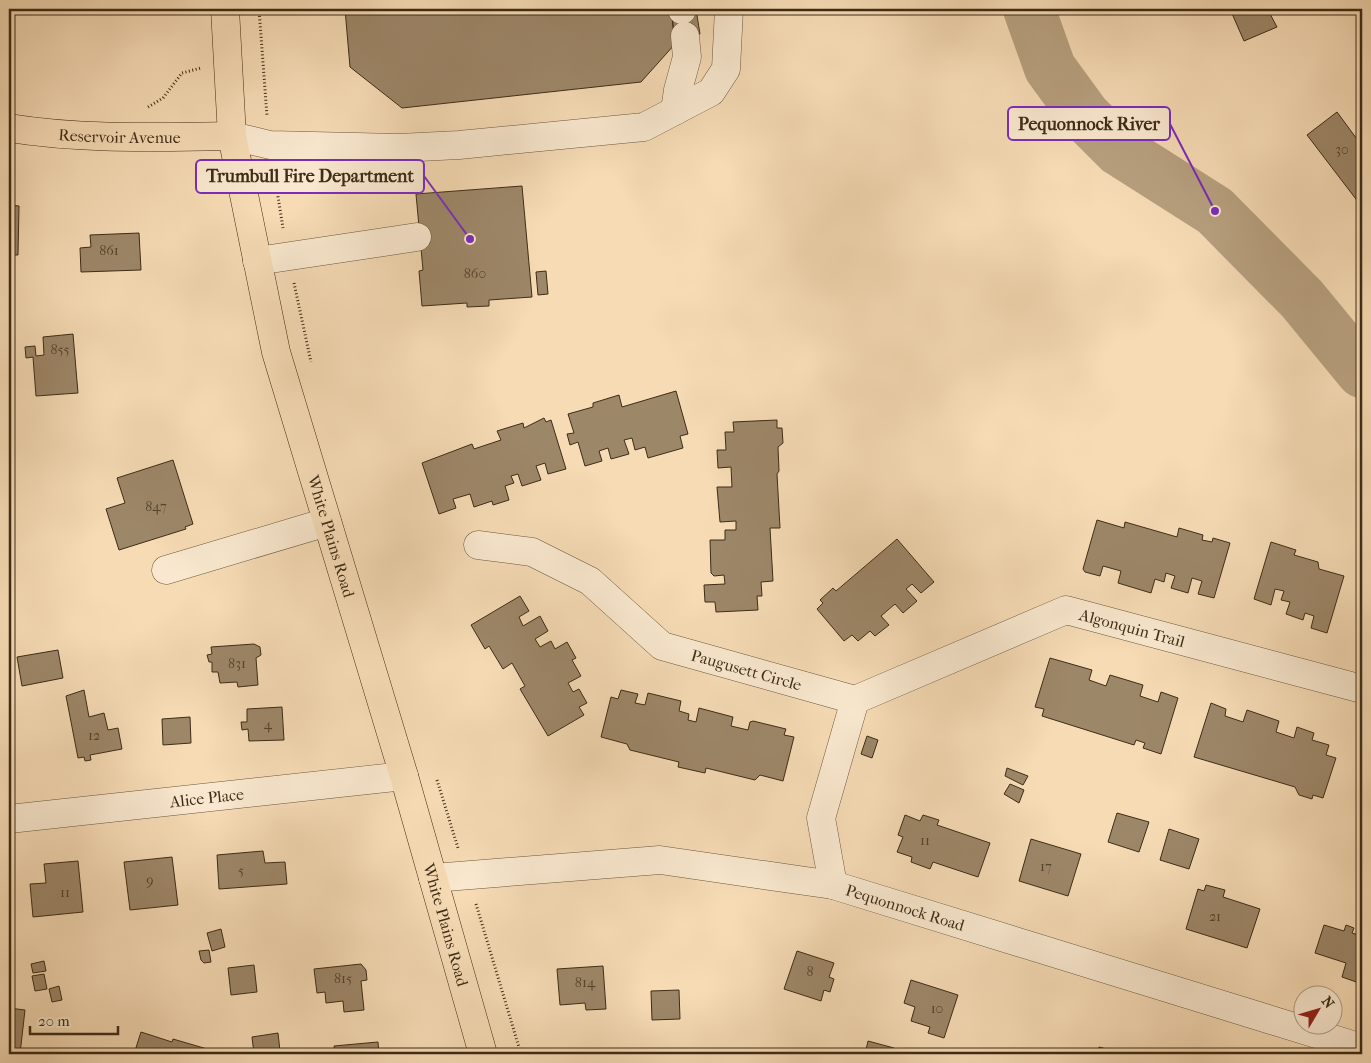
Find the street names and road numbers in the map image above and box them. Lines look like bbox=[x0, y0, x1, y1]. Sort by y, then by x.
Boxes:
street label: Reservoir Avenue bbox=[58, 125, 181, 147]
street label: White Plains Road bbox=[303, 472, 359, 600]
street label: Algonquin Trail bbox=[1076, 605, 1188, 651]
street label: Paugusett Circle bbox=[689, 646, 804, 695]
street label: Alice Place bbox=[168, 784, 245, 812]
street label: White Plains Road bbox=[419, 860, 472, 989]
street label: Pequonnock Road bbox=[843, 880, 967, 935]

